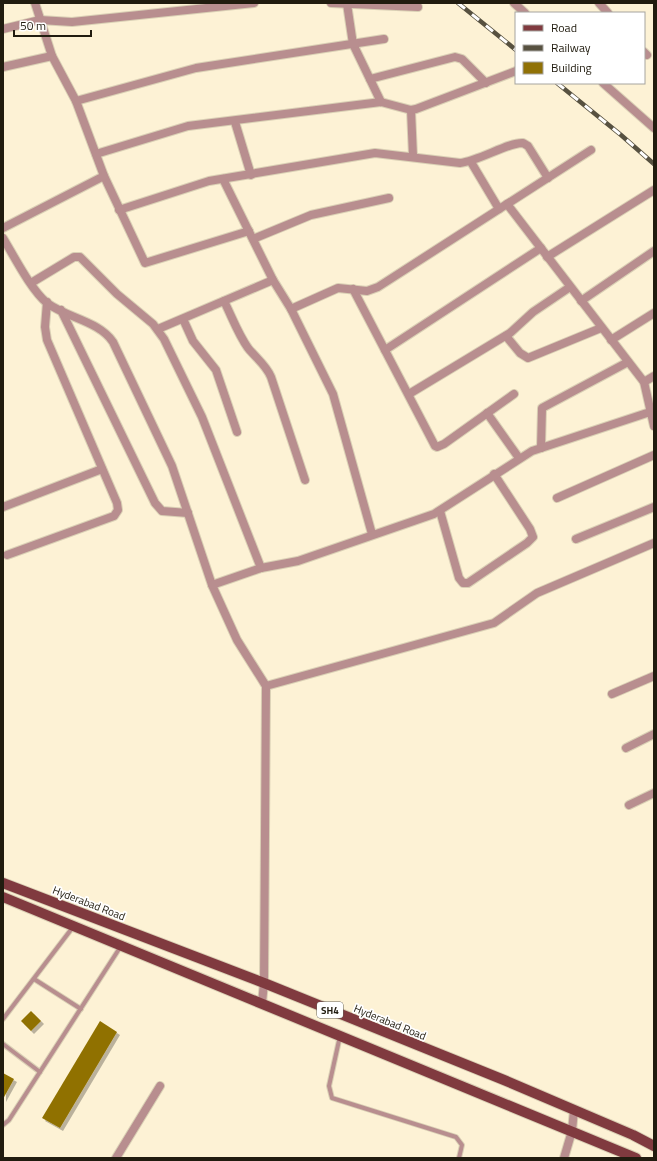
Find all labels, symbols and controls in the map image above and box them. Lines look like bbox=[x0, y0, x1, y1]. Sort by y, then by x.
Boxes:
scale bar bbox=[14, 12, 91, 38]
legend bbox=[515, 12, 645, 84]
text: 50 m bbox=[20, 16, 46, 35]
text: Road bbox=[551, 18, 577, 37]
text: Railway bbox=[551, 38, 591, 57]
text: Building bbox=[551, 58, 592, 77]
street label: Hyderabad Road bbox=[50, 882, 128, 924]
street label: Hyderabad Road bbox=[351, 1000, 429, 1044]
road number: SH4 bbox=[317, 1002, 343, 1018]

